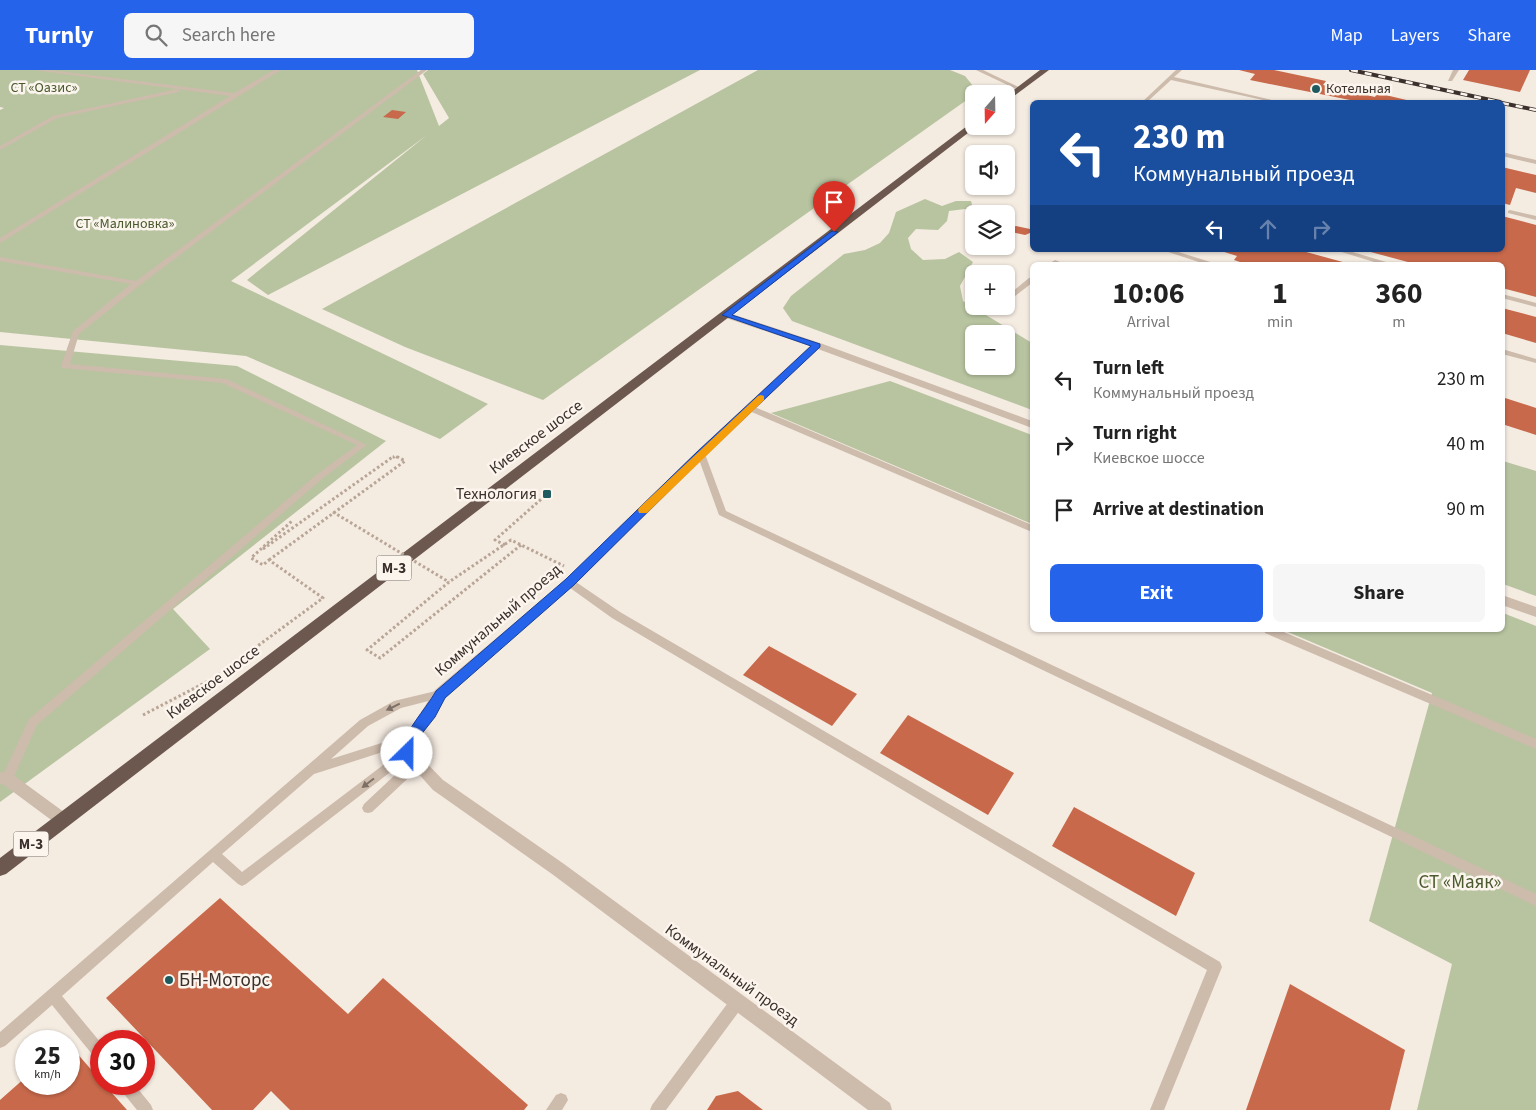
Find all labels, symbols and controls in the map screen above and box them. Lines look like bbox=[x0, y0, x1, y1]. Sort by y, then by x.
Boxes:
search box bbox=[124, 13, 474, 58]
text: Turnly bbox=[25, 18, 94, 53]
icon: search bbox=[142, 21, 170, 49]
text: Search here bbox=[182, 22, 275, 49]
text: Map bbox=[1331, 23, 1363, 48]
text: Layers bbox=[1391, 23, 1440, 48]
text: Share bbox=[1468, 23, 1511, 48]
park label: СТ «Оазис» bbox=[10, 78, 78, 98]
place label: Котельная bbox=[1326, 79, 1391, 99]
marker: Котельная bbox=[1310, 83, 1322, 95]
north arrow bbox=[965, 85, 1015, 135]
map controls bbox=[965, 85, 1015, 375]
text: 230 m bbox=[1133, 112, 1225, 162]
icon: left bbox=[1050, 120, 1115, 185]
button: sound bbox=[965, 145, 1015, 195]
text: Коммунальный проезд bbox=[1133, 158, 1355, 190]
pin bbox=[813, 181, 855, 232]
icon: arrive bbox=[820, 188, 848, 216]
button: layers bbox=[965, 205, 1015, 255]
park label: СТ «Малиновка» bbox=[75, 214, 175, 234]
icon: left bbox=[1201, 215, 1229, 243]
icon: ahead bbox=[1254, 215, 1282, 243]
icon: right bbox=[1307, 215, 1335, 243]
button: + bbox=[965, 265, 1015, 315]
text: 10:06 bbox=[1112, 272, 1185, 315]
text: 1 bbox=[1272, 272, 1288, 315]
text: 360 bbox=[1375, 272, 1423, 315]
text: Arrival bbox=[1127, 311, 1170, 333]
text: min bbox=[1267, 311, 1293, 333]
text: m bbox=[1392, 311, 1406, 333]
button: − bbox=[965, 325, 1015, 375]
text: Turn left bbox=[1093, 355, 1164, 382]
icon: left bbox=[1050, 366, 1078, 394]
text: 230 m bbox=[1437, 366, 1485, 393]
text: Коммунальный проезд bbox=[1093, 382, 1254, 404]
street label: Киевское шоссе bbox=[485, 395, 587, 479]
text: Turn right bbox=[1093, 420, 1177, 447]
icon: right bbox=[1050, 431, 1078, 459]
text: 40 m bbox=[1447, 431, 1485, 458]
text: Киевское шоссе bbox=[1093, 447, 1205, 469]
place label: Технология bbox=[456, 483, 537, 505]
marker: Технология bbox=[541, 488, 553, 500]
icon: arrive bbox=[1050, 496, 1078, 524]
text: Arrive at destination bbox=[1093, 496, 1264, 523]
text: 90 m bbox=[1447, 496, 1485, 523]
road number: М-3 bbox=[376, 556, 412, 580]
street label: Коммунальный проезд bbox=[430, 559, 566, 681]
button: Exit bbox=[1050, 564, 1263, 622]
button: Share bbox=[1273, 564, 1485, 622]
street label: Киевское шоссе bbox=[162, 640, 264, 724]
one-way arrow bbox=[386, 703, 401, 712]
position arrow bbox=[380, 726, 432, 778]
one-way arrow bbox=[362, 777, 375, 788]
road number: М-3 bbox=[14, 832, 48, 856]
park label: СТ «Маяк» bbox=[1418, 869, 1502, 896]
street label: Коммунальный проезд bbox=[660, 919, 804, 1032]
place label: БН-Моторс bbox=[179, 967, 270, 994]
marker: БН-Моторс bbox=[163, 974, 175, 986]
speed limit sign: 30 bbox=[90, 1030, 155, 1095]
text: 25 bbox=[34, 1038, 61, 1074]
text: km/h bbox=[34, 1066, 61, 1083]

